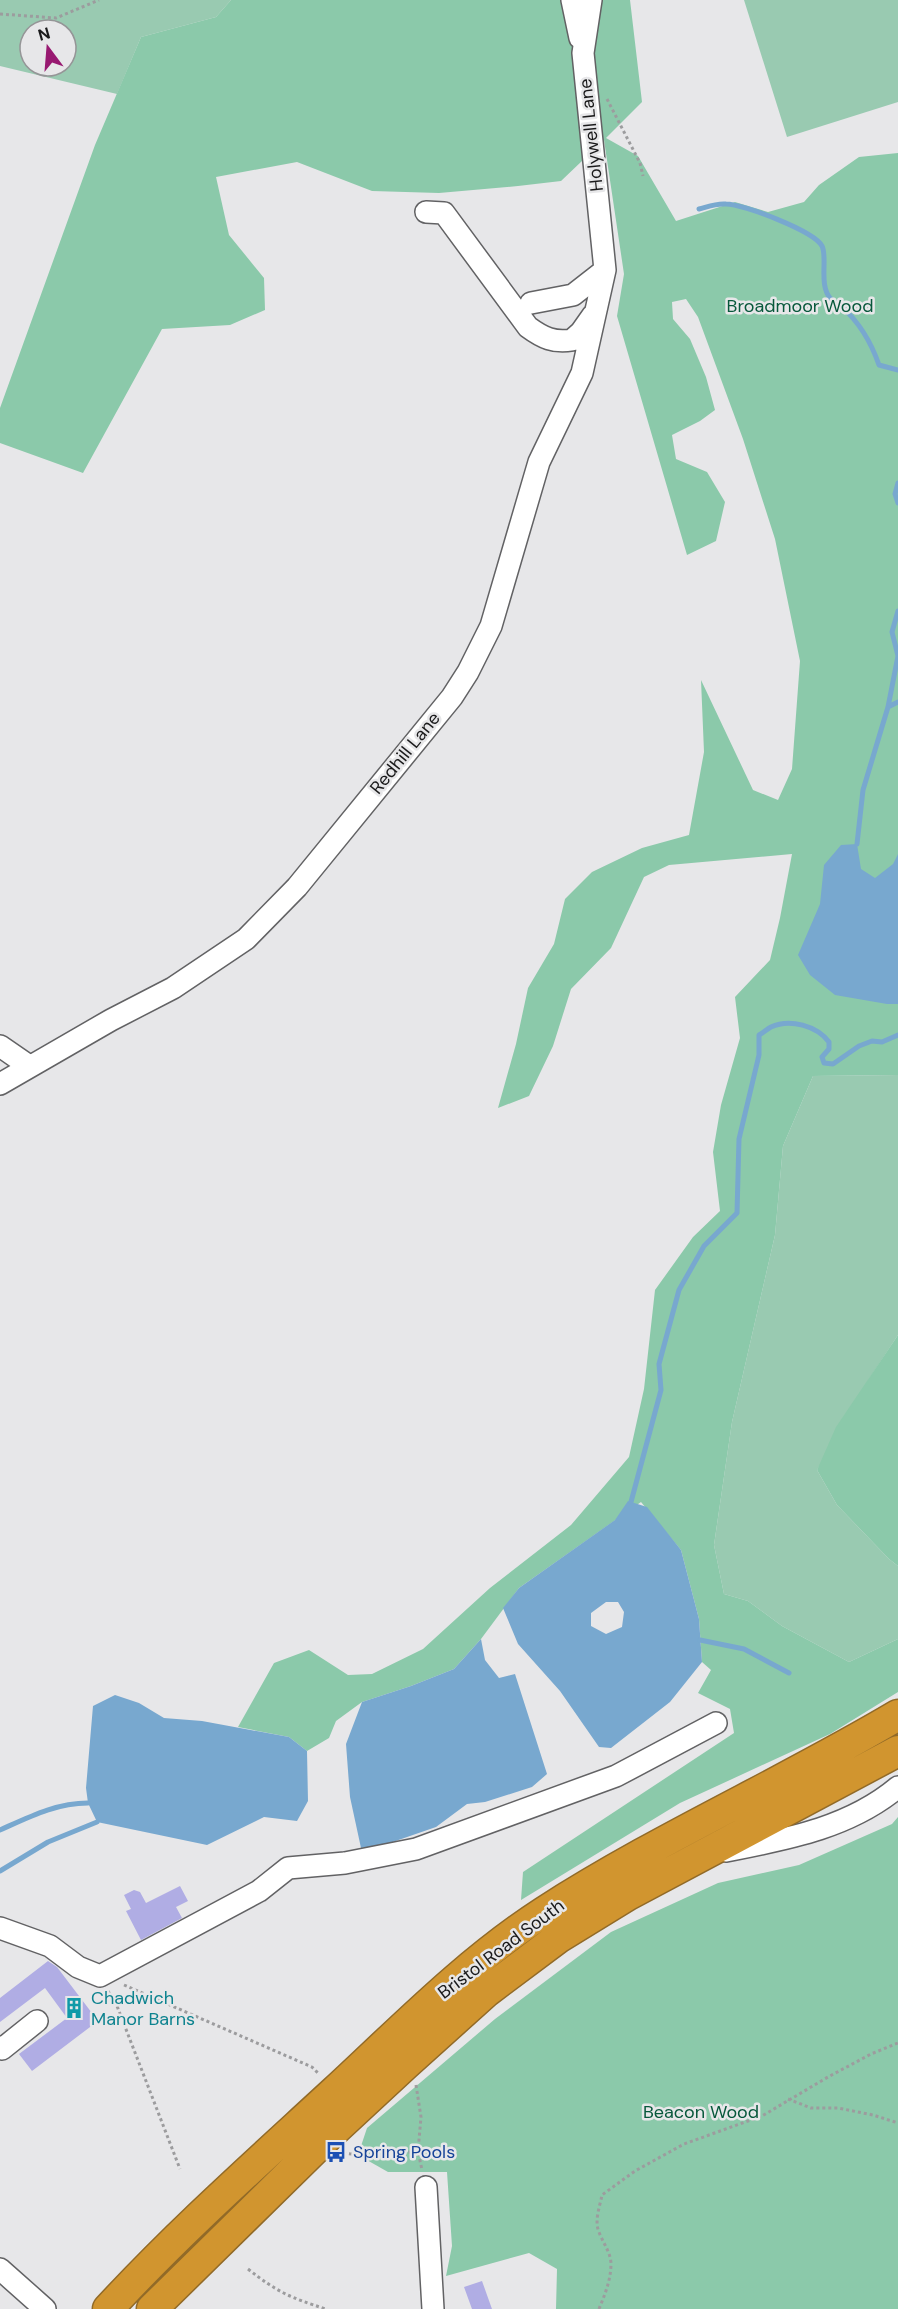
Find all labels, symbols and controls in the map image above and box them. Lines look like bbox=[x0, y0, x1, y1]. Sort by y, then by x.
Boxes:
north arrow bbox=[18, 18, 78, 78]
text: N bbox=[35, 22, 53, 46]
street label: Holywell Lane bbox=[573, 77, 609, 193]
park label: Broadmoor Wood bbox=[727, 294, 873, 318]
street label: Redhill Lane bbox=[365, 707, 445, 799]
street label: Bristol Road South bbox=[433, 1894, 569, 2004]
place label: Chadwich Manor Barns bbox=[91, 1986, 195, 2031]
building icon: Chadwich Manor Barns bbox=[62, 1996, 86, 2020]
park label: Beacon Wood bbox=[643, 2100, 759, 2124]
bus stop icon: Spring Pools bbox=[324, 2140, 348, 2164]
place label: Spring Pools bbox=[353, 2140, 455, 2164]

